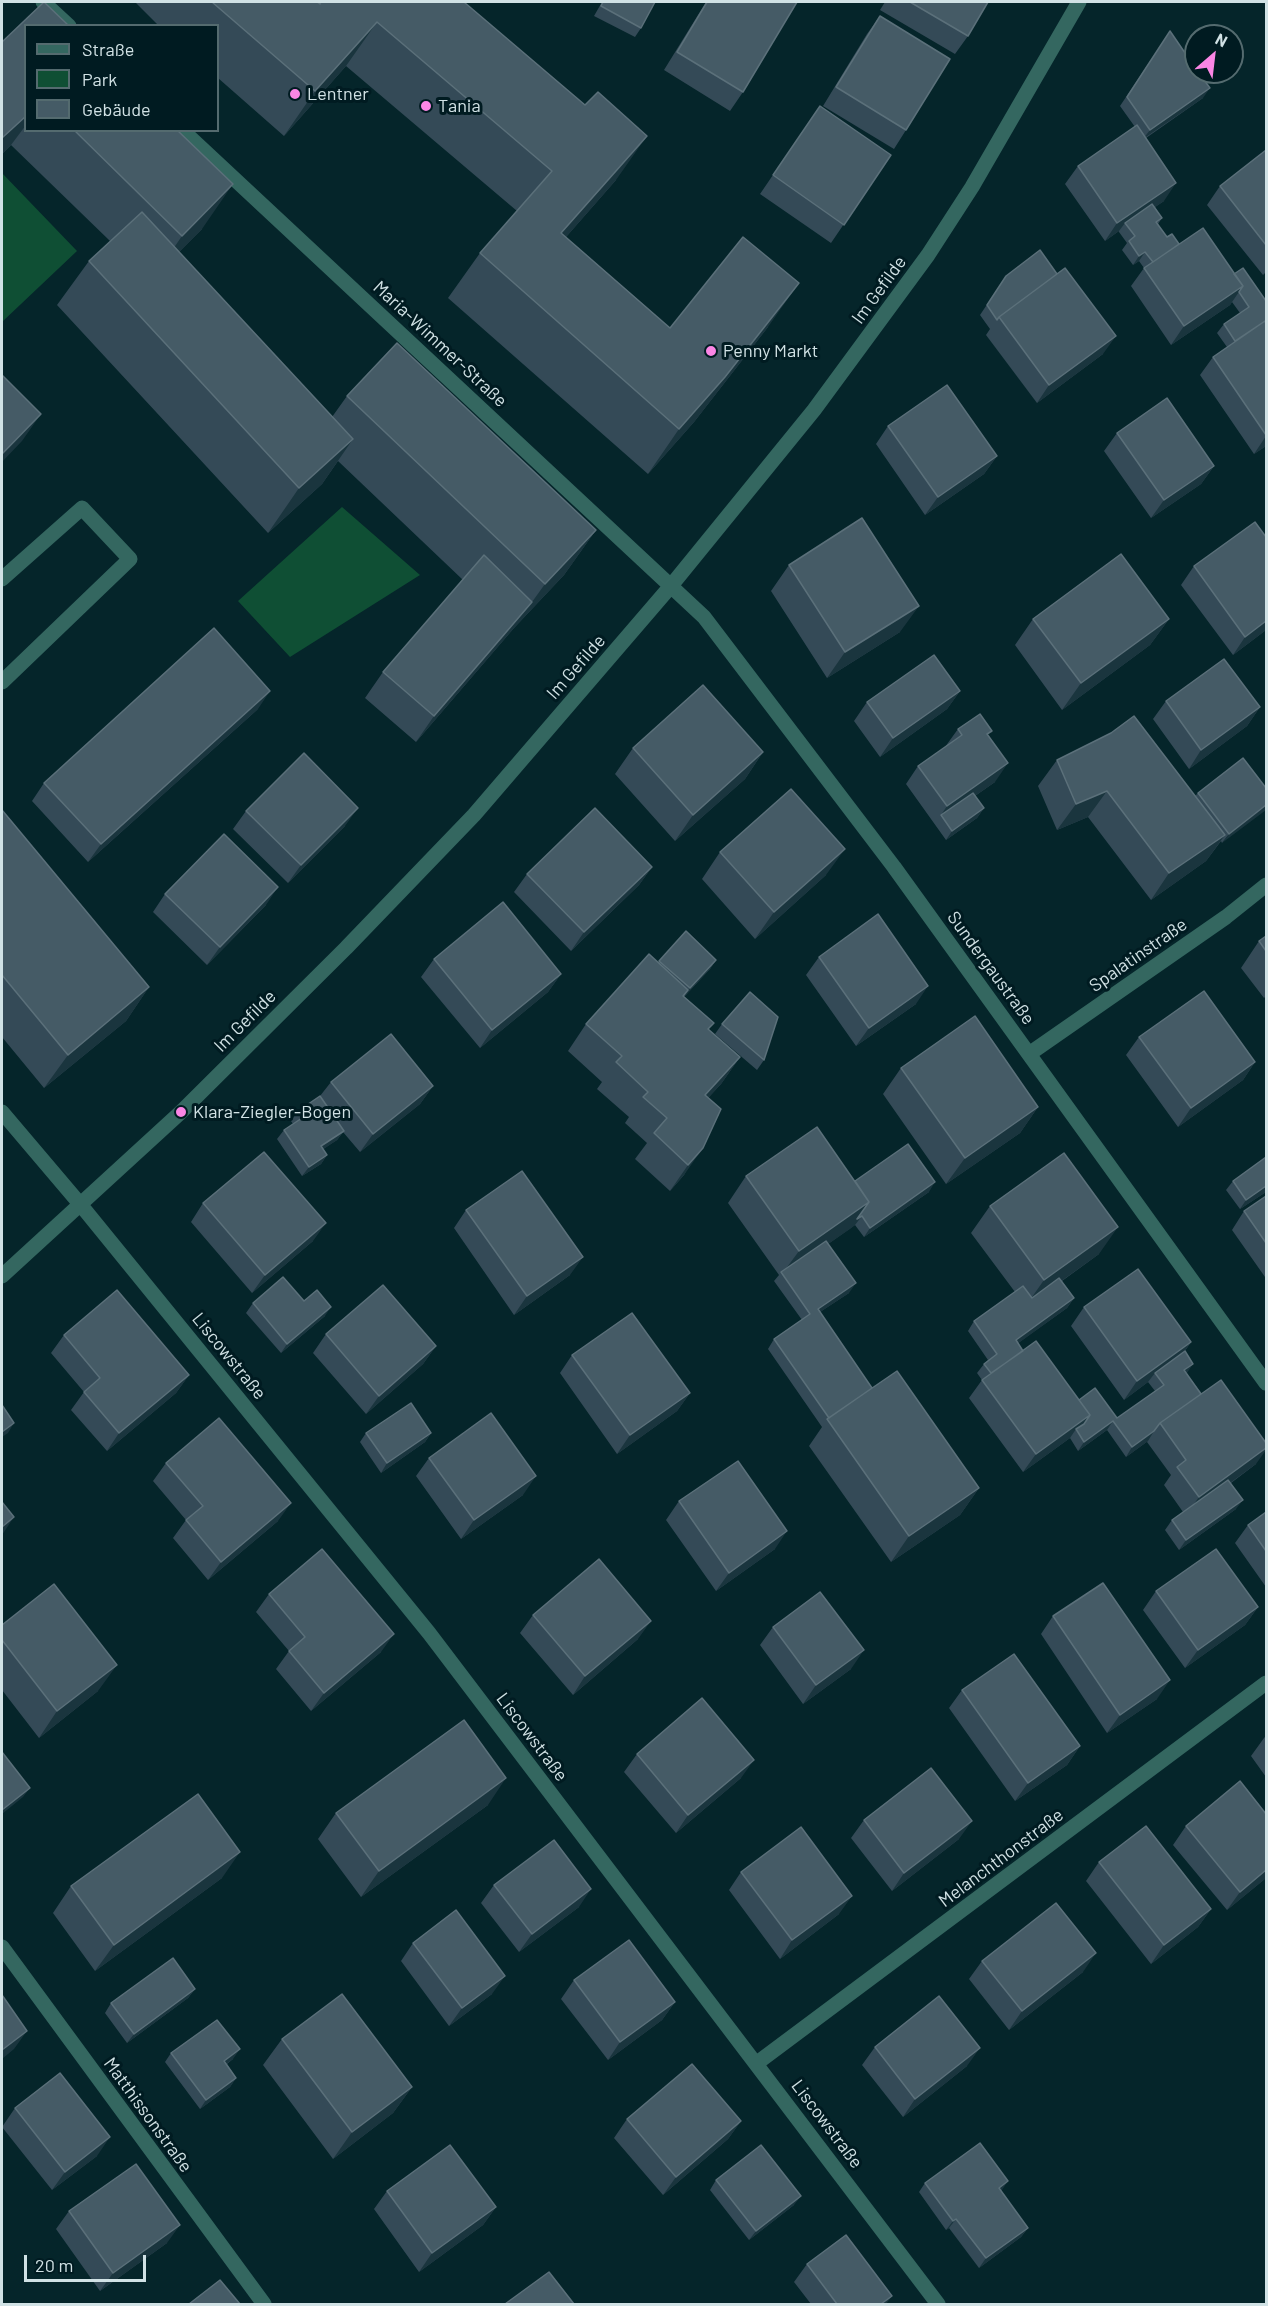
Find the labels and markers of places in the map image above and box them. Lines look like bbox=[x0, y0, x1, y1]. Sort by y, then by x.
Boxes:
place label: Lentner bbox=[307, 83, 369, 105]
marker: Lentner bbox=[288, 87, 302, 101]
place label: Tania bbox=[438, 95, 481, 117]
marker: Tania bbox=[419, 99, 433, 113]
place label: Penny Markt bbox=[723, 340, 818, 362]
marker: Penny Markt bbox=[704, 344, 718, 358]
place label: Klara-Ziegler-Bogen bbox=[193, 1101, 351, 1123]
marker: Klara-Ziegler-Bogen bbox=[174, 1105, 188, 1119]

